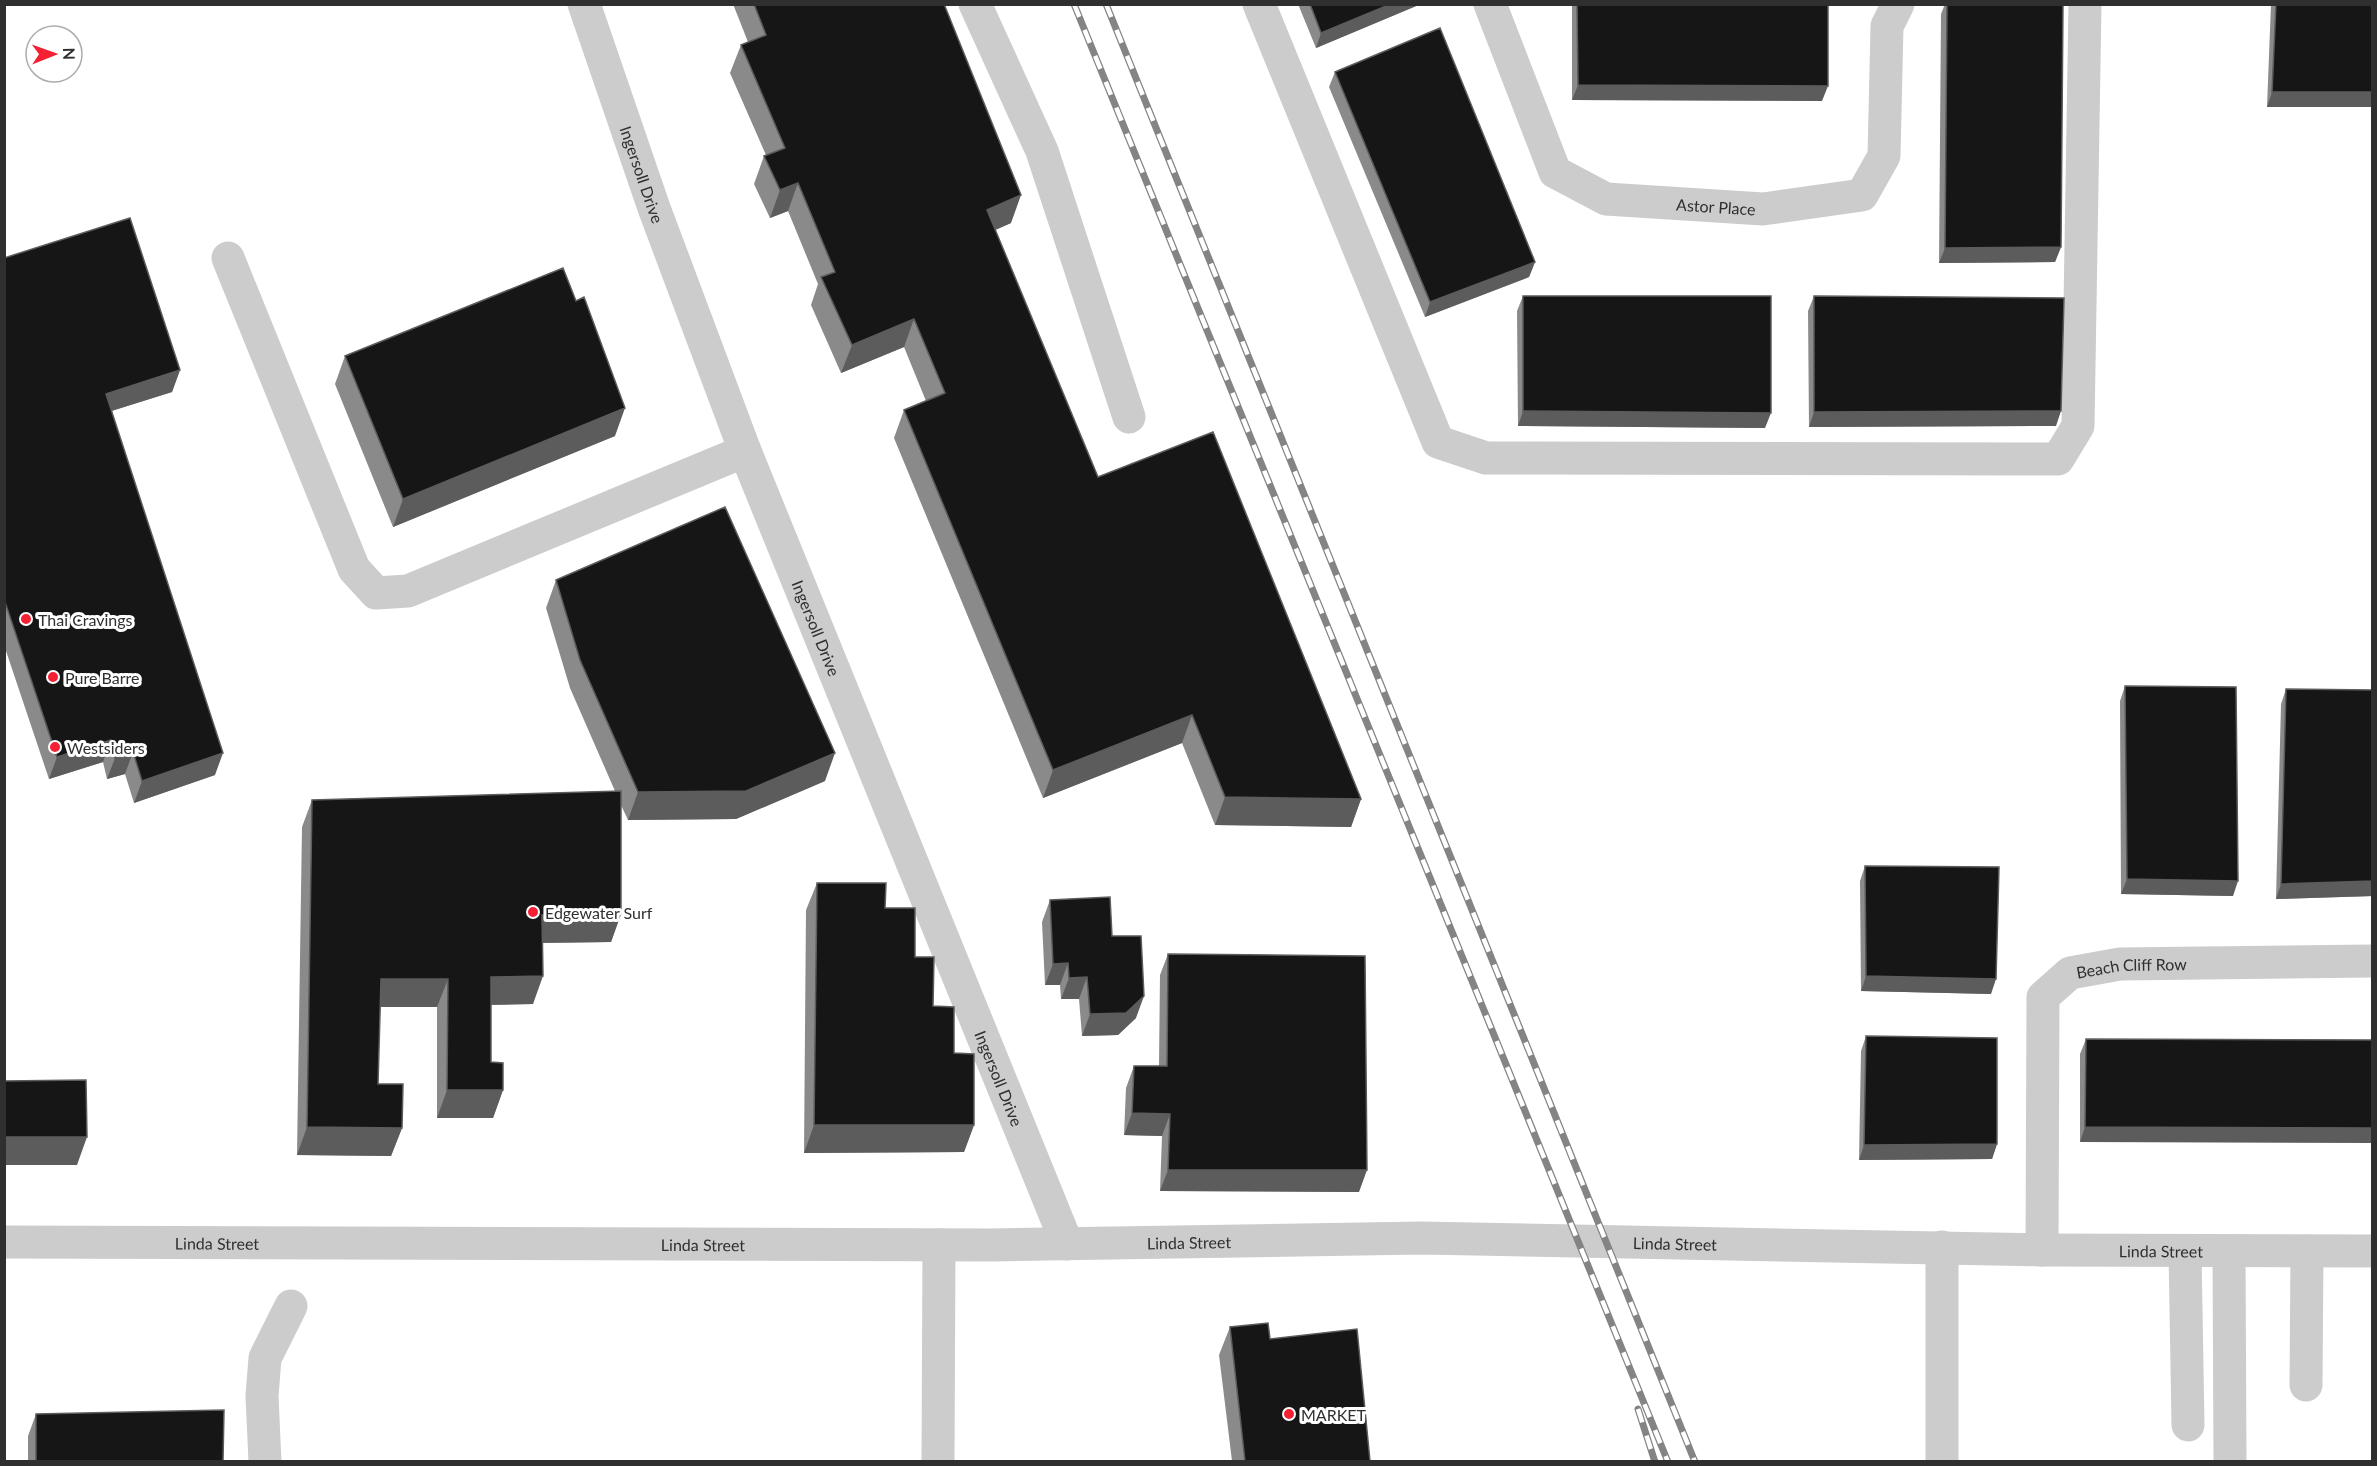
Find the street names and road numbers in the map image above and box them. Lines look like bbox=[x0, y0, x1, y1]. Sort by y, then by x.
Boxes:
street label: Ingersoll Drive bbox=[617, 123, 668, 225]
street label: Astor Place bbox=[1676, 194, 1756, 218]
street label: Ingersoll Drive bbox=[789, 577, 845, 678]
street label: Beach Cliff Row bbox=[2075, 954, 2187, 981]
street label: Ingersoll Drive bbox=[972, 1027, 1028, 1129]
street label: Linda Street bbox=[1147, 1232, 1231, 1252]
street label: Linda Street bbox=[175, 1233, 259, 1252]
street label: Linda Street bbox=[1633, 1233, 1717, 1253]
street label: Linda Street bbox=[661, 1234, 745, 1254]
street label: Linda Street bbox=[2119, 1241, 2203, 1260]

